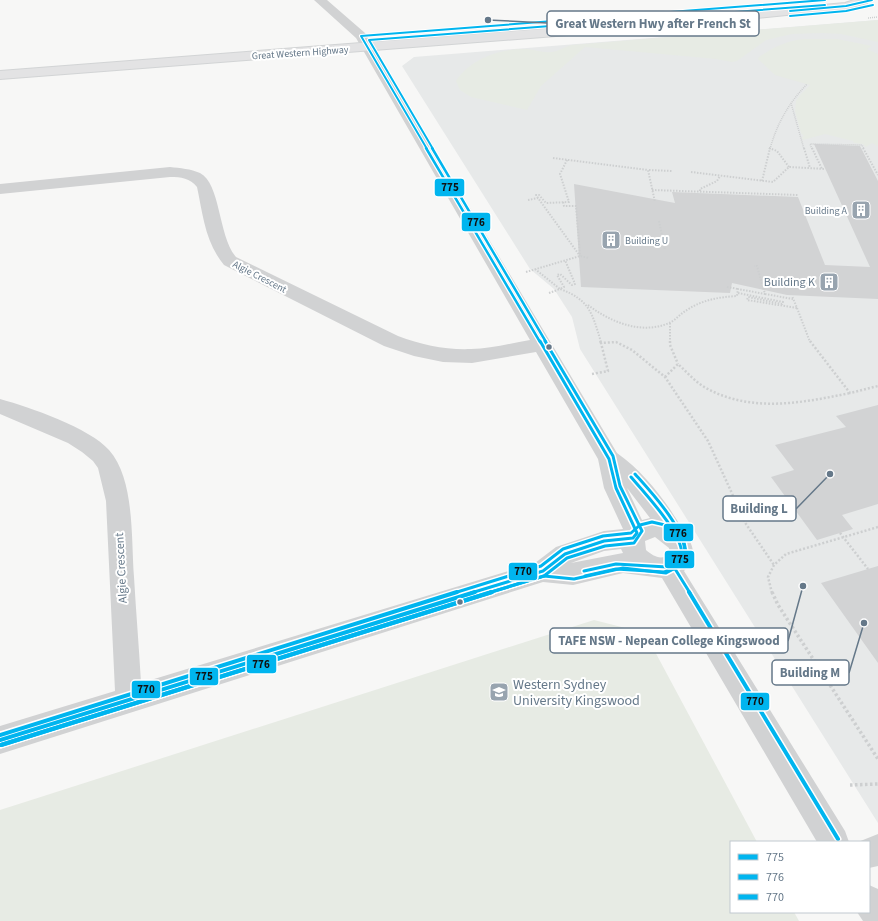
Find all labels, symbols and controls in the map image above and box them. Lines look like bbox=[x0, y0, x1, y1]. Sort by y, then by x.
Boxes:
callout: Great Western Hwy after French St bbox=[547, 11, 759, 36]
text: Great Western Hwy after French St bbox=[555, 15, 751, 33]
street label: Great Western Highway bbox=[251, 43, 349, 63]
line badge: 775 bbox=[434, 178, 465, 197]
text: 775 bbox=[441, 180, 459, 195]
building icon: Building A bbox=[850, 199, 872, 221]
place label: Building A bbox=[805, 204, 848, 218]
line badge: 776 bbox=[461, 212, 491, 232]
text: 776 bbox=[467, 215, 485, 230]
building icon: Building U bbox=[600, 229, 622, 251]
place label: Building U bbox=[625, 234, 668, 248]
street label: Algie Crescent bbox=[230, 257, 289, 297]
building icon: Building K bbox=[818, 271, 840, 293]
place label: Building K bbox=[764, 274, 815, 291]
unlabelled marker bbox=[544, 342, 554, 352]
callout: Building L bbox=[723, 496, 796, 521]
text: Building L bbox=[730, 500, 788, 518]
line badge: 776 bbox=[663, 523, 694, 542]
text: 776 bbox=[669, 526, 687, 541]
street label: Algie Crescent bbox=[111, 532, 132, 604]
line badge: 775 bbox=[664, 550, 695, 569]
text: 775 bbox=[671, 552, 689, 567]
line badge: 770 bbox=[508, 562, 538, 581]
text: 770 bbox=[514, 564, 532, 579]
unlabelled marker bbox=[455, 597, 465, 607]
callout: TAFE NSW - Nepean College Kingswood bbox=[550, 628, 788, 653]
text: TAFE NSW - Nepean College Kingswood bbox=[558, 632, 780, 650]
line badge: 776 bbox=[246, 654, 277, 674]
text: 776 bbox=[252, 657, 270, 672]
callout: Building M bbox=[772, 660, 849, 685]
text: Building M bbox=[780, 664, 840, 682]
line badge: 775 bbox=[189, 667, 219, 686]
text: 775 bbox=[195, 669, 213, 684]
place label: Western Sydney University Kingswood bbox=[513, 675, 640, 711]
line badge: 770 bbox=[131, 680, 161, 699]
school or university icon: Western Sydney University Kingswood bbox=[488, 681, 510, 703]
text: 770 bbox=[137, 682, 155, 697]
line badge: 770 bbox=[740, 692, 770, 711]
text: 770 bbox=[746, 694, 764, 709]
legend bbox=[730, 841, 870, 913]
text: 775 bbox=[766, 849, 784, 866]
text: 776 bbox=[766, 869, 784, 886]
text: 770 bbox=[766, 889, 784, 906]

